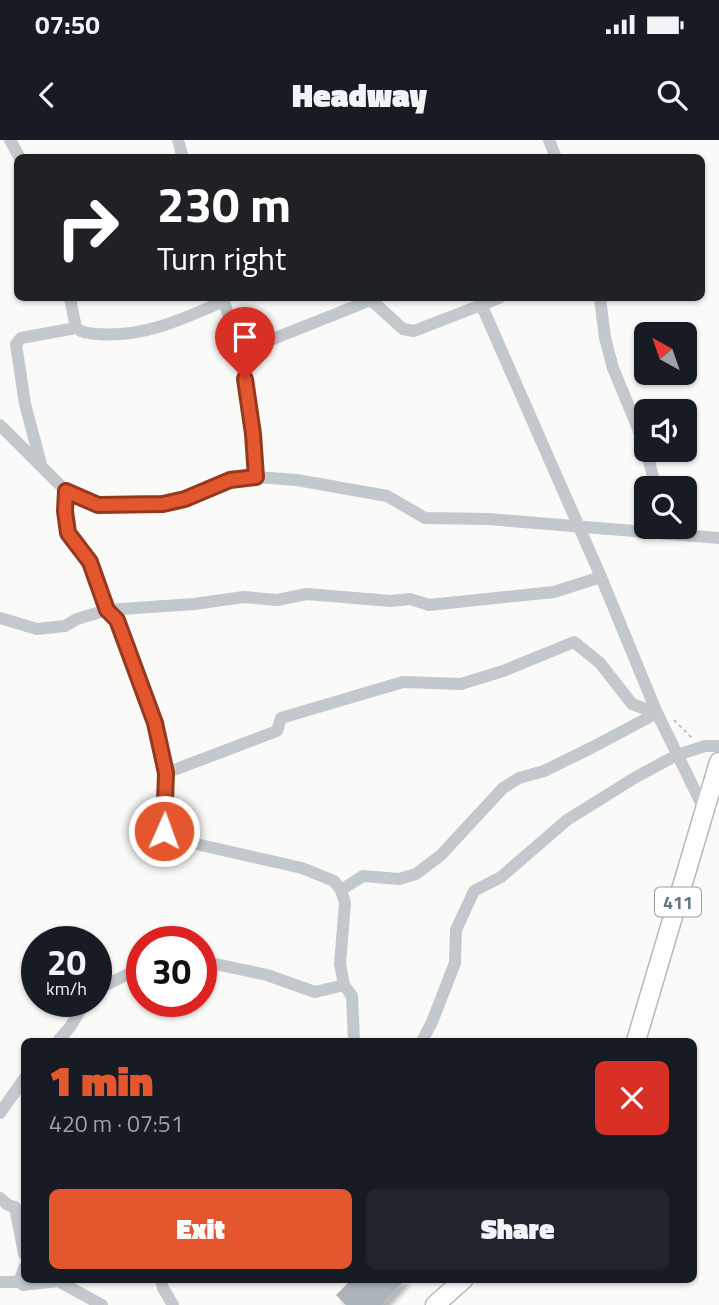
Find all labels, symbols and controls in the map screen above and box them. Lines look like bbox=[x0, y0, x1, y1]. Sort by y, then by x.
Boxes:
text: 07:50 bbox=[35, 5, 100, 44]
text: Headway bbox=[292, 71, 427, 119]
icon: back bbox=[28, 76, 66, 114]
icon: search bbox=[653, 76, 691, 114]
text: 230 m bbox=[157, 166, 291, 241]
icon: right bbox=[42, 182, 133, 273]
text: Turn right bbox=[157, 234, 286, 282]
pin bbox=[215, 307, 275, 379]
icon: arrive bbox=[226, 318, 264, 356]
north arrow bbox=[634, 322, 696, 385]
map controls bbox=[634, 322, 697, 539]
button: sound bbox=[634, 399, 697, 462]
button: search bbox=[634, 476, 697, 539]
position arrow bbox=[127, 794, 201, 868]
road number: 411 bbox=[655, 888, 701, 916]
speed limit sign: 30 bbox=[126, 926, 217, 1017]
text: 20 bbox=[47, 935, 86, 989]
text: km/h bbox=[46, 975, 87, 1002]
text: 1 min bbox=[49, 1048, 153, 1112]
button: close bbox=[595, 1061, 669, 1135]
text: 420 m · 07:51 bbox=[49, 1106, 184, 1141]
button: Exit bbox=[49, 1189, 352, 1269]
button: Share bbox=[366, 1189, 669, 1269]

